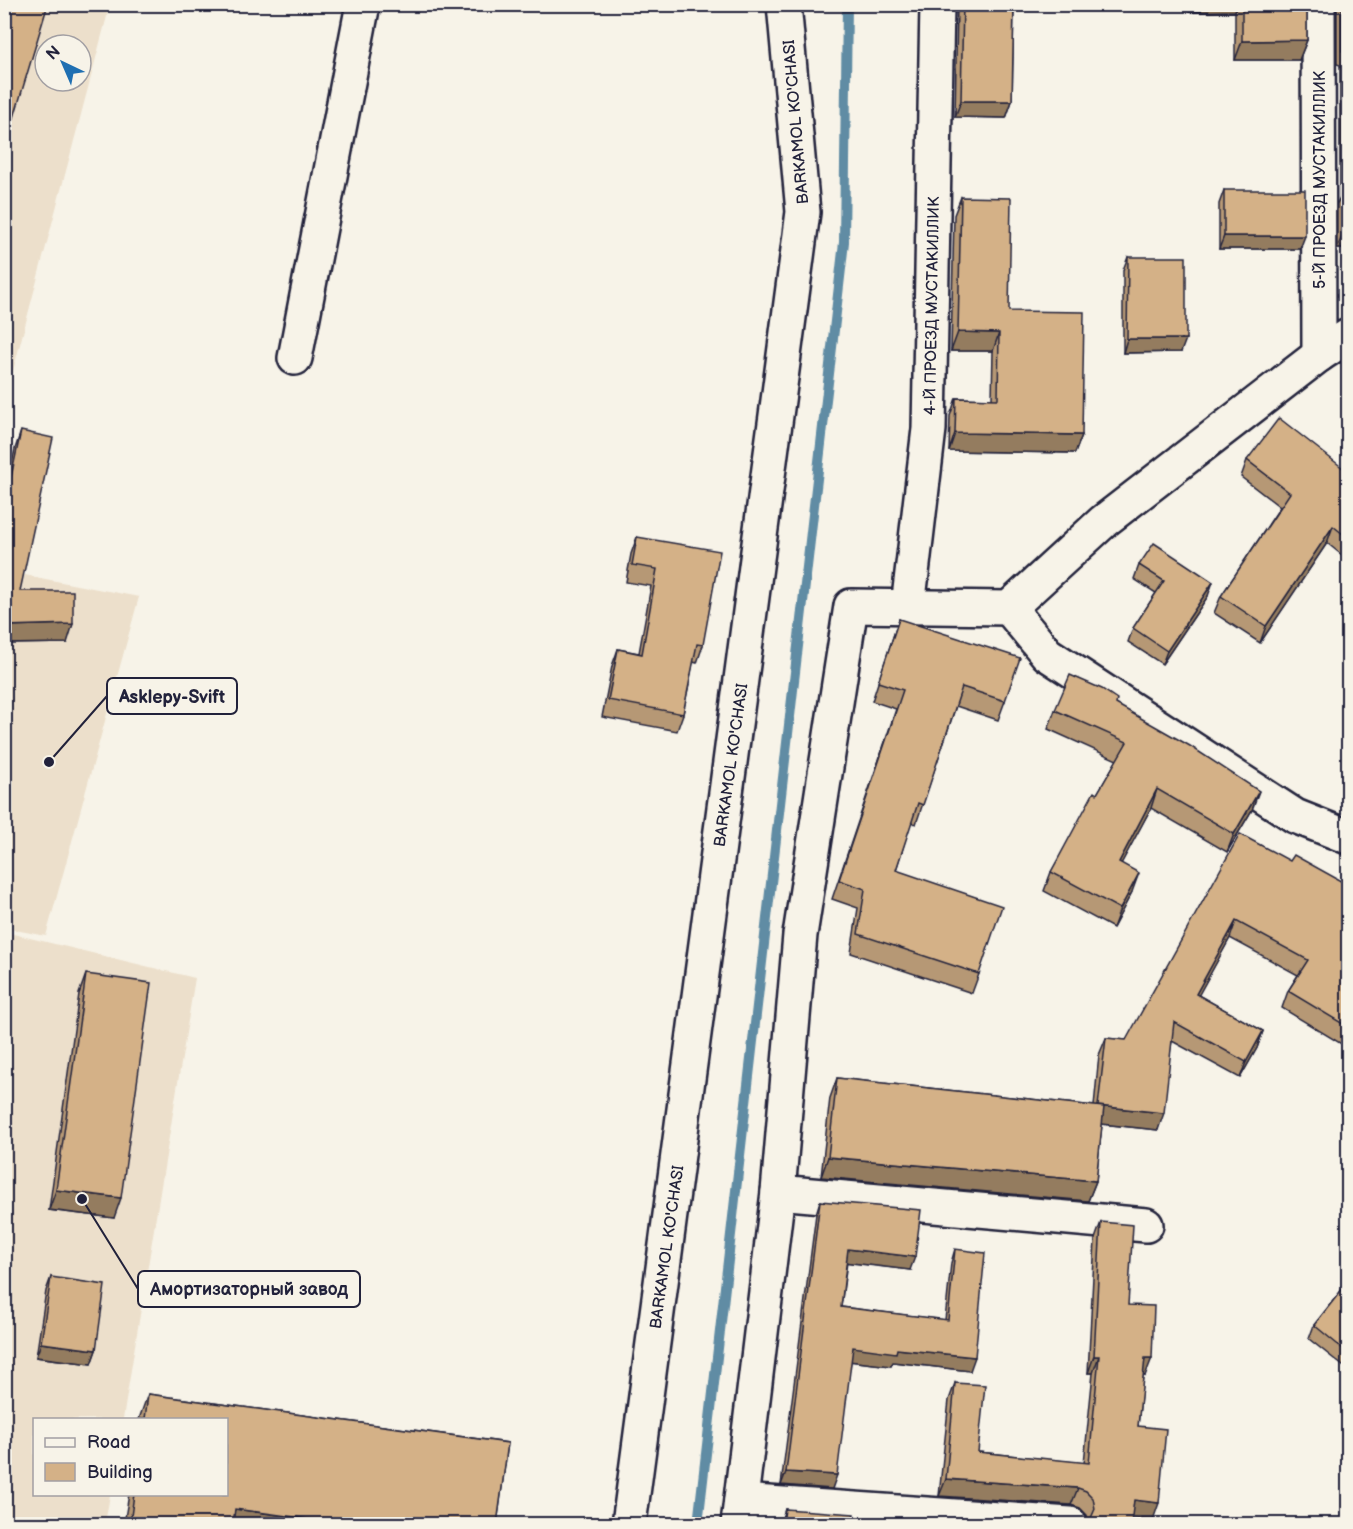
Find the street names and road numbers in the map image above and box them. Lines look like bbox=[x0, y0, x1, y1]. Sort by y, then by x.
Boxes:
street label: BARKAMOL KO'CHASI bbox=[780, 39, 813, 205]
street label: 5-Й ПРОЕЗД МУСТАКИЛЛИК bbox=[1311, 70, 1330, 289]
street label: 4-Й ПРОЕЗД МУСТАКИЛЛИК bbox=[921, 196, 944, 416]
street label: BARKAMOL KO'CHASI bbox=[711, 682, 752, 848]
street label: BARKAMOL KO'CHASI bbox=[647, 1164, 688, 1330]

